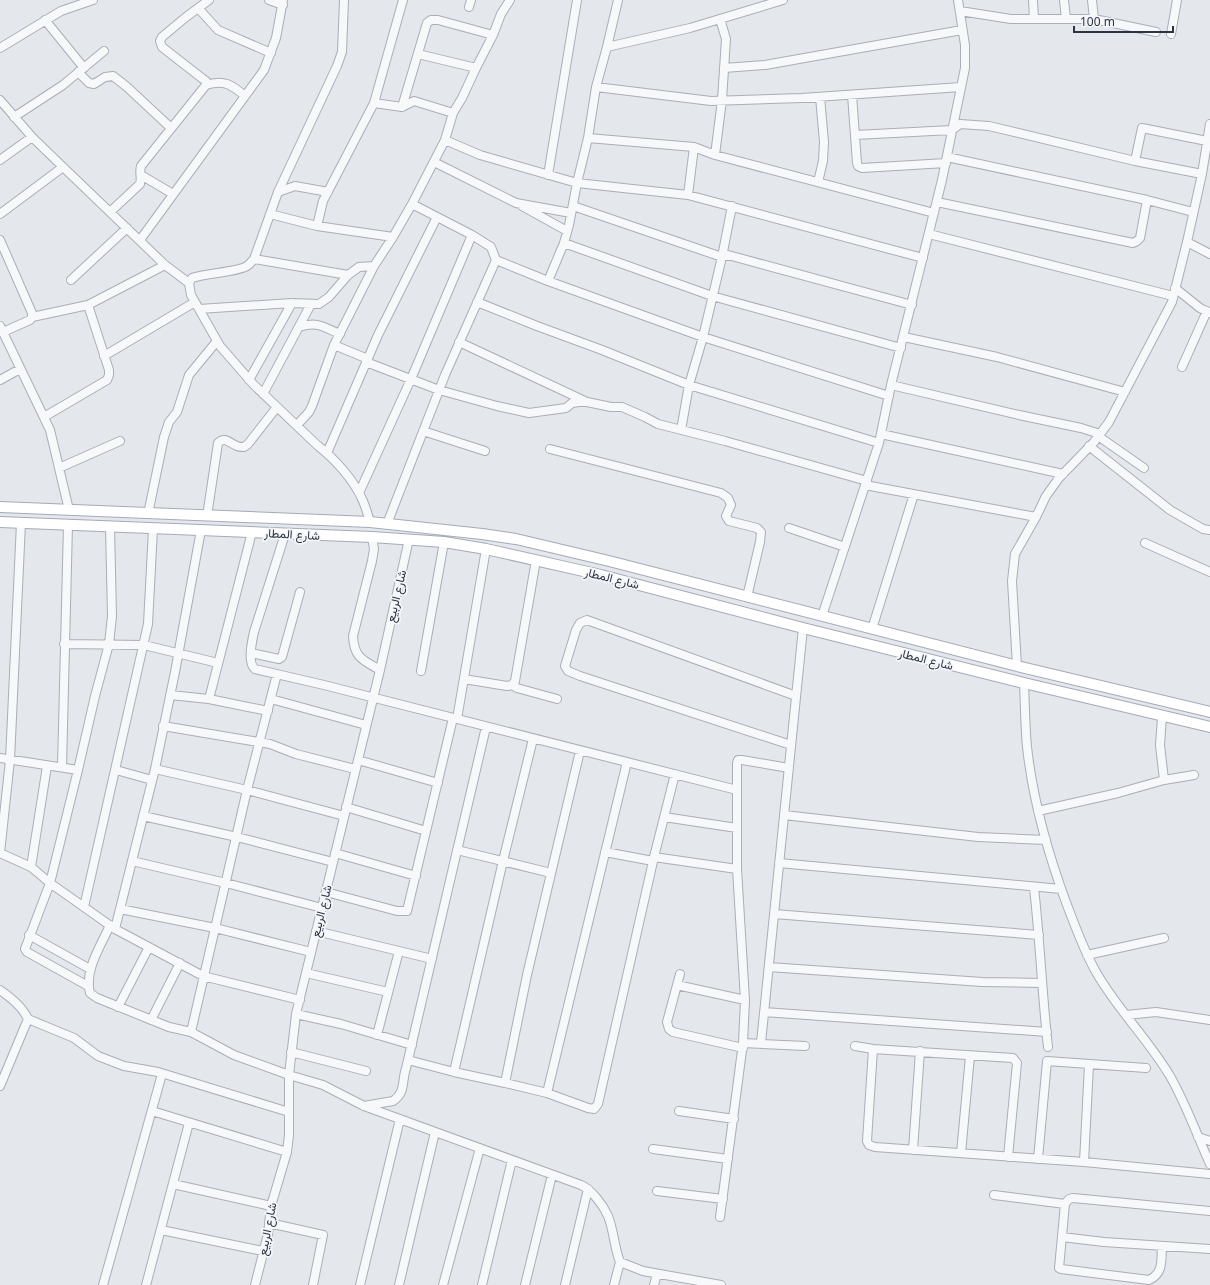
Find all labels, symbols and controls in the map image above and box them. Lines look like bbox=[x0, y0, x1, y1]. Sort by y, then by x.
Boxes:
scale bar bbox=[1074, 8, 1173, 34]
text: 100 m bbox=[1080, 13, 1115, 30]
street label: شارع المطار bbox=[263, 524, 320, 545]
street label: شارع المطار bbox=[582, 563, 641, 594]
street label: شارع الربيع bbox=[382, 568, 411, 624]
street label: شارع المطار bbox=[896, 644, 955, 675]
street label: شارع الربيع bbox=[306, 883, 337, 939]
street label: شارع الربيع bbox=[254, 1201, 281, 1257]

